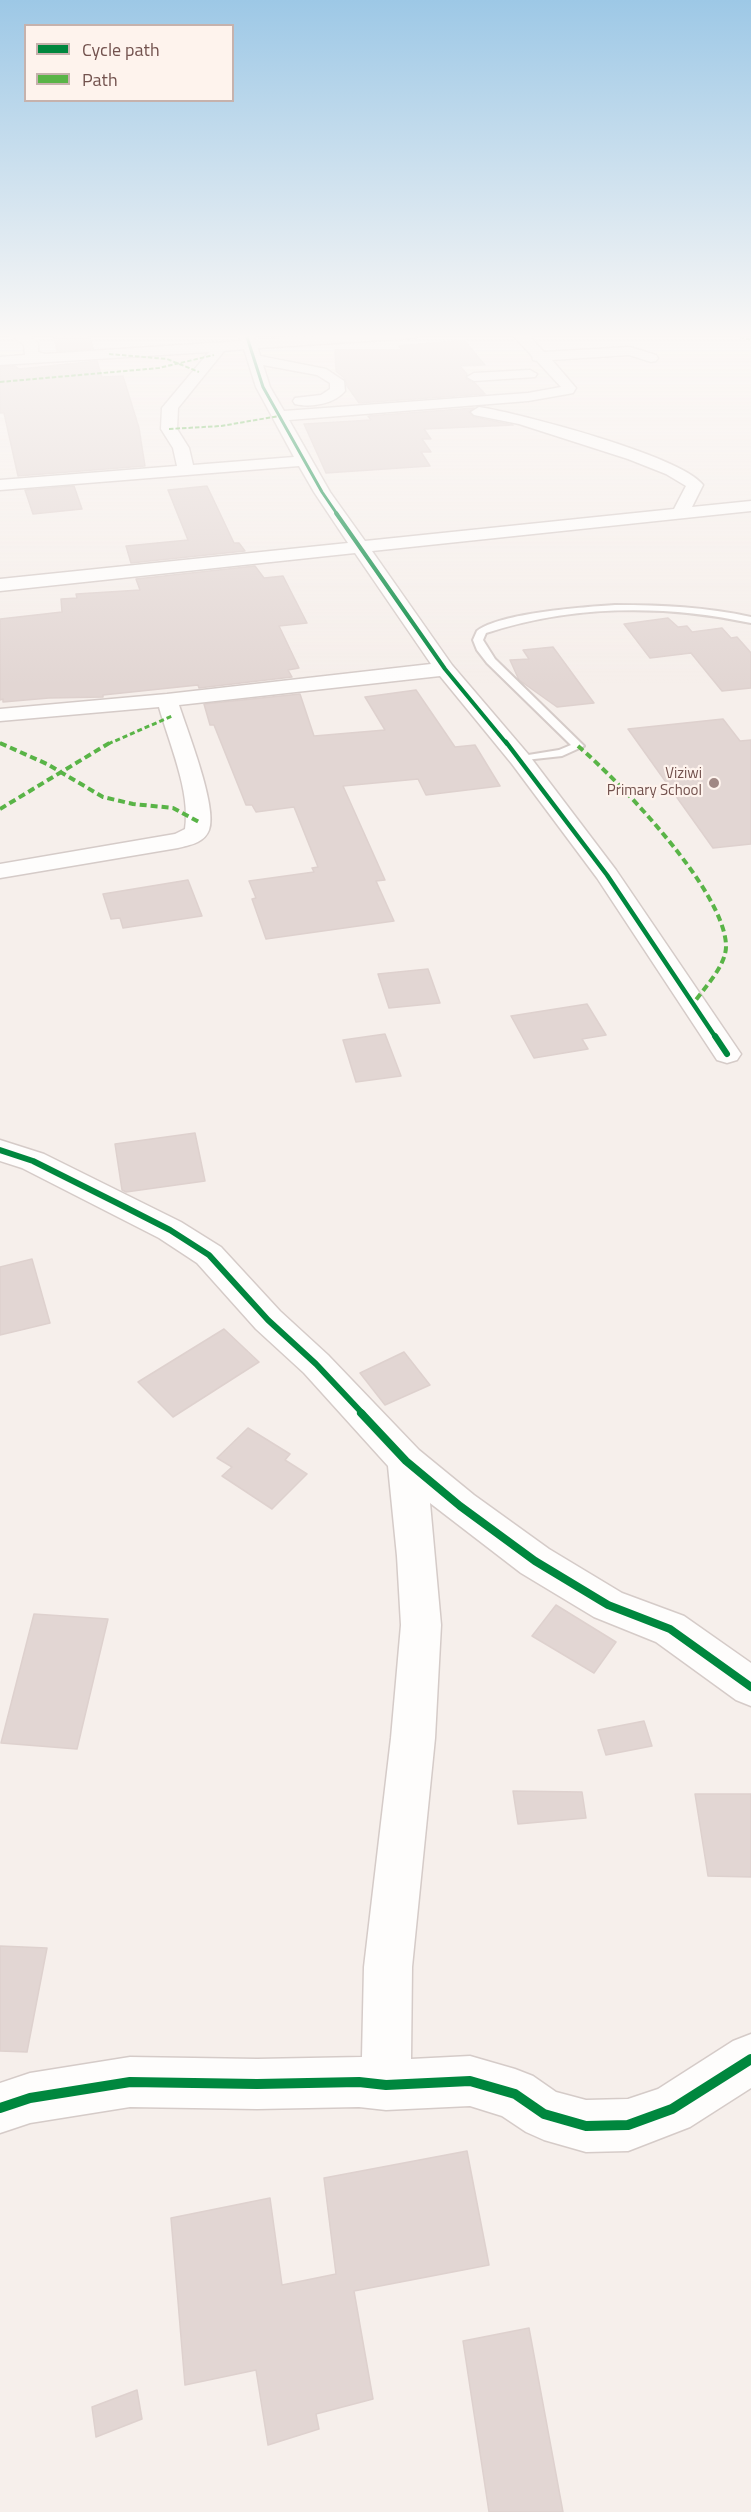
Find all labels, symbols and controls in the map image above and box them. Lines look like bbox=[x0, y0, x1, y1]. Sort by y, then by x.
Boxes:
legend bbox=[24, 24, 234, 102]
text: Cycle path bbox=[82, 36, 160, 63]
text: Path bbox=[82, 66, 118, 93]
place label: Viziwi Primary School bbox=[607, 765, 702, 800]
marker: Viziwi Primary School bbox=[707, 776, 721, 790]

